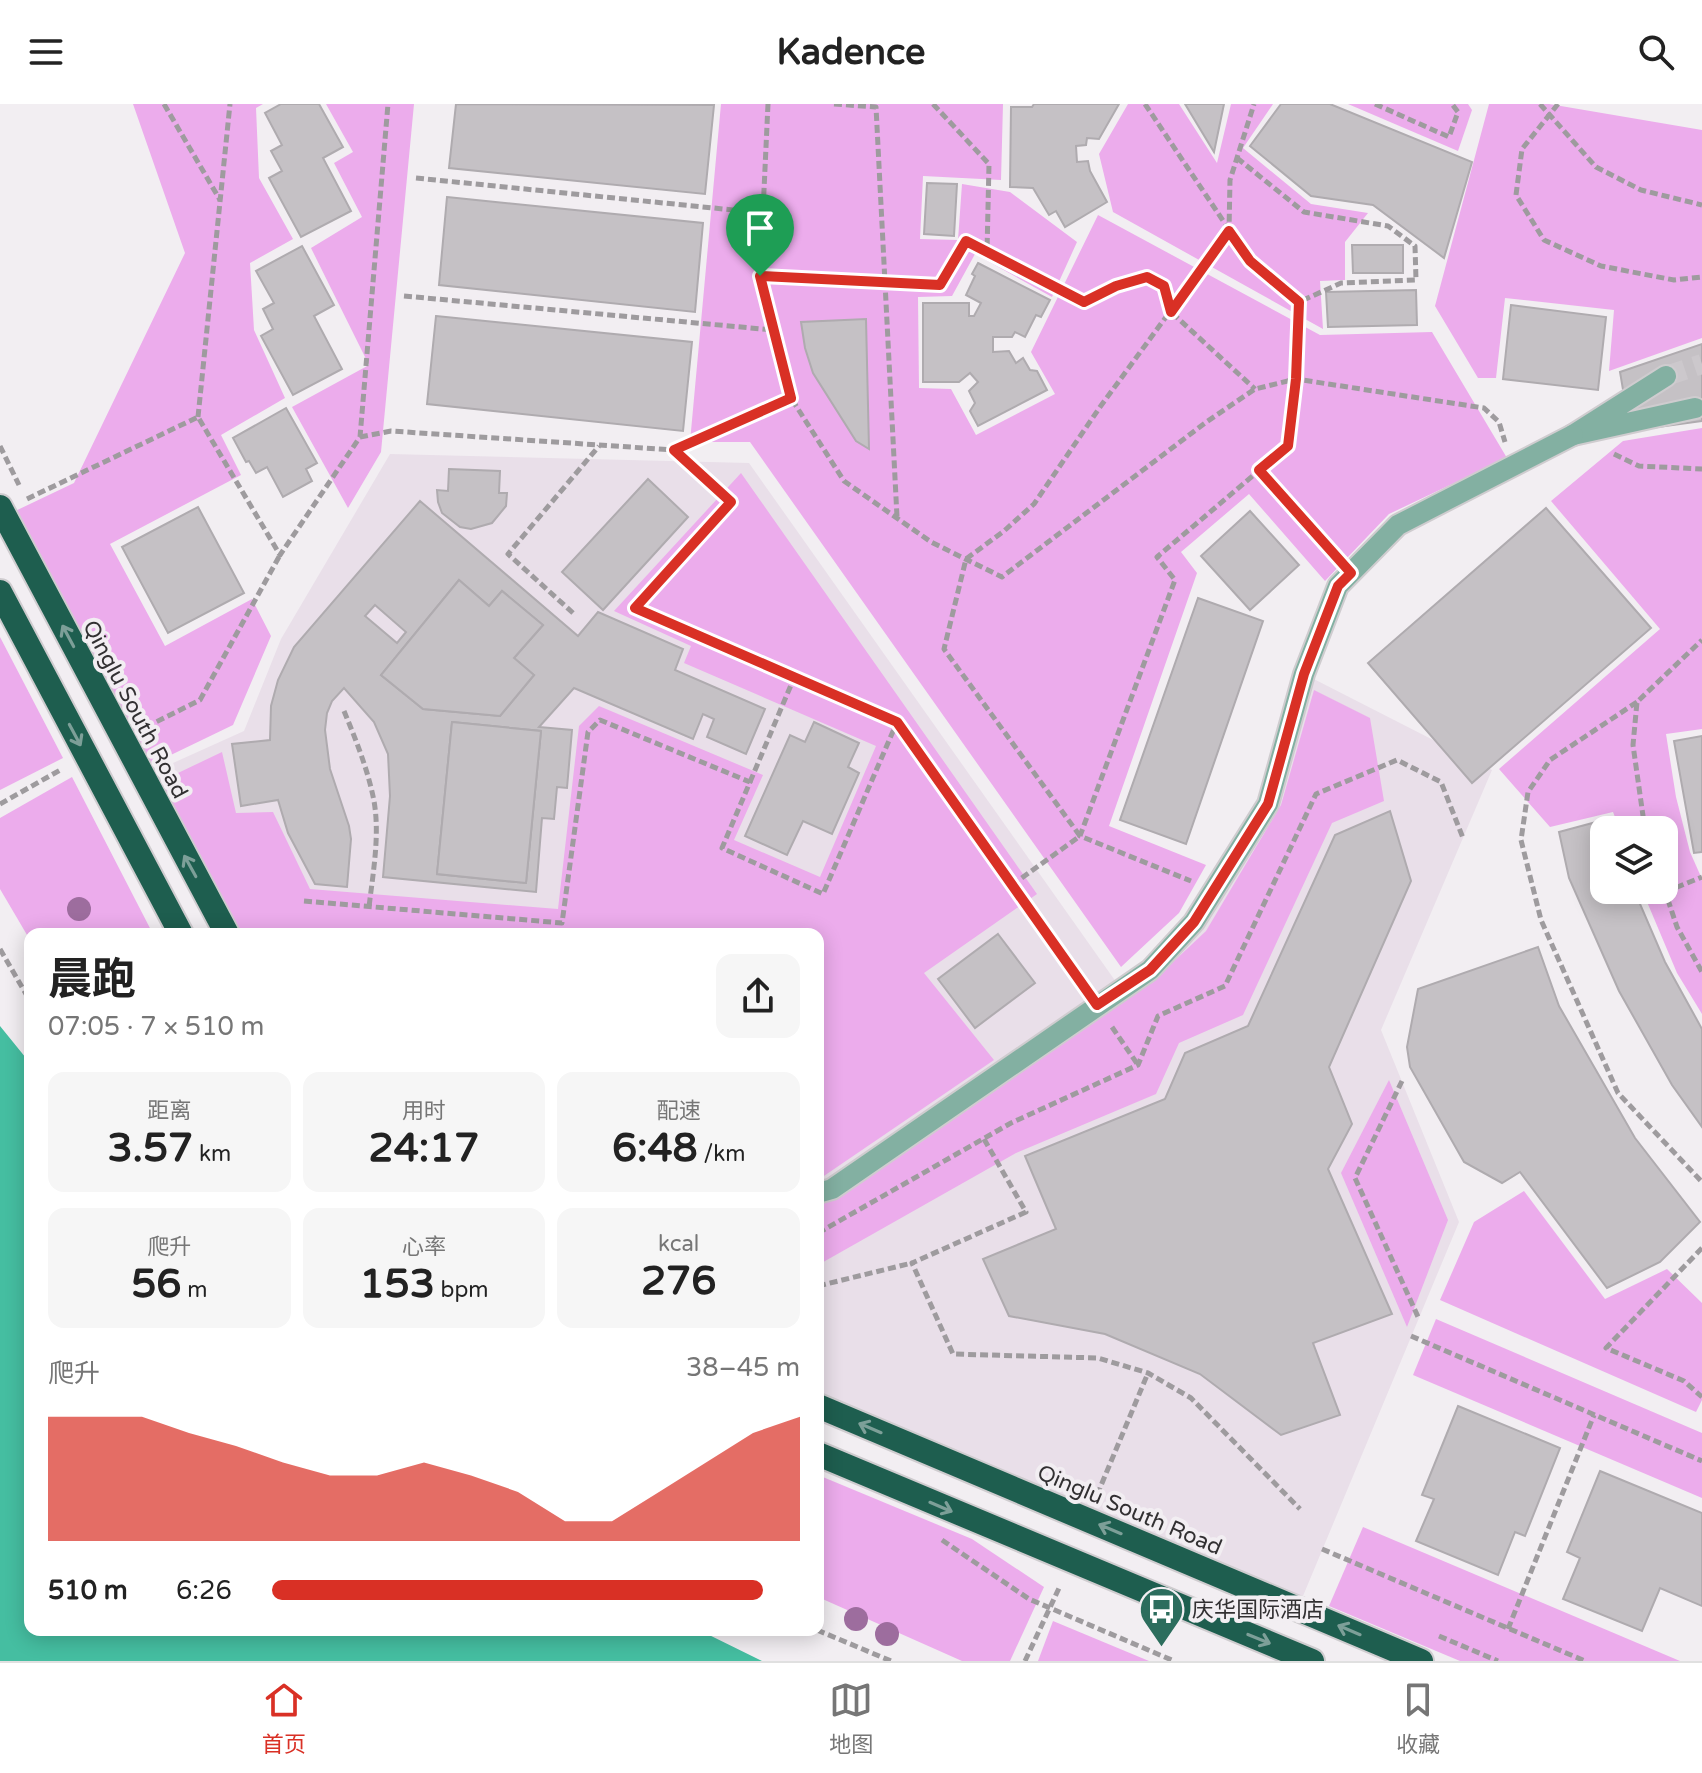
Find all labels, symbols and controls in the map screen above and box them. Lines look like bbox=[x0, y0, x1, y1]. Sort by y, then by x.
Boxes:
icon: menu bbox=[24, 30, 68, 74]
icon: search bbox=[1634, 30, 1678, 74]
text: Kadence bbox=[777, 31, 925, 74]
pin bbox=[726, 194, 794, 276]
icon: arrive bbox=[738, 206, 782, 250]
street label: Qinglu South Road bbox=[77, 616, 193, 803]
one-way arrow bbox=[59, 625, 75, 648]
one-way arrow bbox=[68, 723, 84, 747]
map controls bbox=[1590, 816, 1678, 904]
button: layers bbox=[1590, 816, 1678, 904]
one-way arrow bbox=[182, 854, 197, 878]
text: 晨跑 bbox=[48, 954, 136, 1007]
button: share bbox=[716, 954, 800, 1038]
text: 07:05 · 7 × 510 m bbox=[48, 1011, 264, 1042]
text: 距离 bbox=[147, 1098, 191, 1124]
text: 用时 bbox=[402, 1098, 446, 1124]
text: 配速 bbox=[657, 1098, 701, 1124]
text: 3.57 bbox=[107, 1124, 193, 1172]
text: 24:17 bbox=[369, 1124, 479, 1172]
text: 6:48 bbox=[612, 1124, 698, 1172]
text: km bbox=[193, 1141, 231, 1167]
text: /km bbox=[698, 1141, 745, 1167]
text: kcal bbox=[658, 1231, 699, 1257]
text: 爬升 bbox=[147, 1234, 191, 1260]
text: 心率 bbox=[402, 1234, 446, 1260]
text: 276 bbox=[641, 1257, 716, 1305]
text: 56 bbox=[131, 1260, 181, 1308]
text: 153 bbox=[359, 1260, 435, 1308]
text: m bbox=[181, 1277, 207, 1303]
text: bpm bbox=[435, 1277, 489, 1303]
text: 38–45 m bbox=[686, 1352, 800, 1383]
text: 爬升 bbox=[48, 1358, 100, 1389]
one-way arrow bbox=[858, 1420, 883, 1435]
street label: Qinglu South Road bbox=[1033, 1459, 1226, 1561]
one-way arrow bbox=[928, 1500, 953, 1515]
one-way arrow bbox=[1098, 1521, 1123, 1536]
text: 510 m bbox=[48, 1575, 128, 1606]
text: 6:26 bbox=[176, 1575, 232, 1606]
bus stop icon: 庆华国际酒店 bbox=[1137, 1585, 1185, 1648]
place label: 庆华国际酒店 bbox=[1192, 1597, 1324, 1623]
one-way arrow bbox=[1338, 1622, 1362, 1637]
one-way arrow bbox=[1246, 1632, 1271, 1647]
tab: 首页 bbox=[262, 1678, 306, 1758]
tab: 地图 bbox=[829, 1678, 873, 1758]
tab: 收藏 bbox=[1396, 1678, 1440, 1758]

